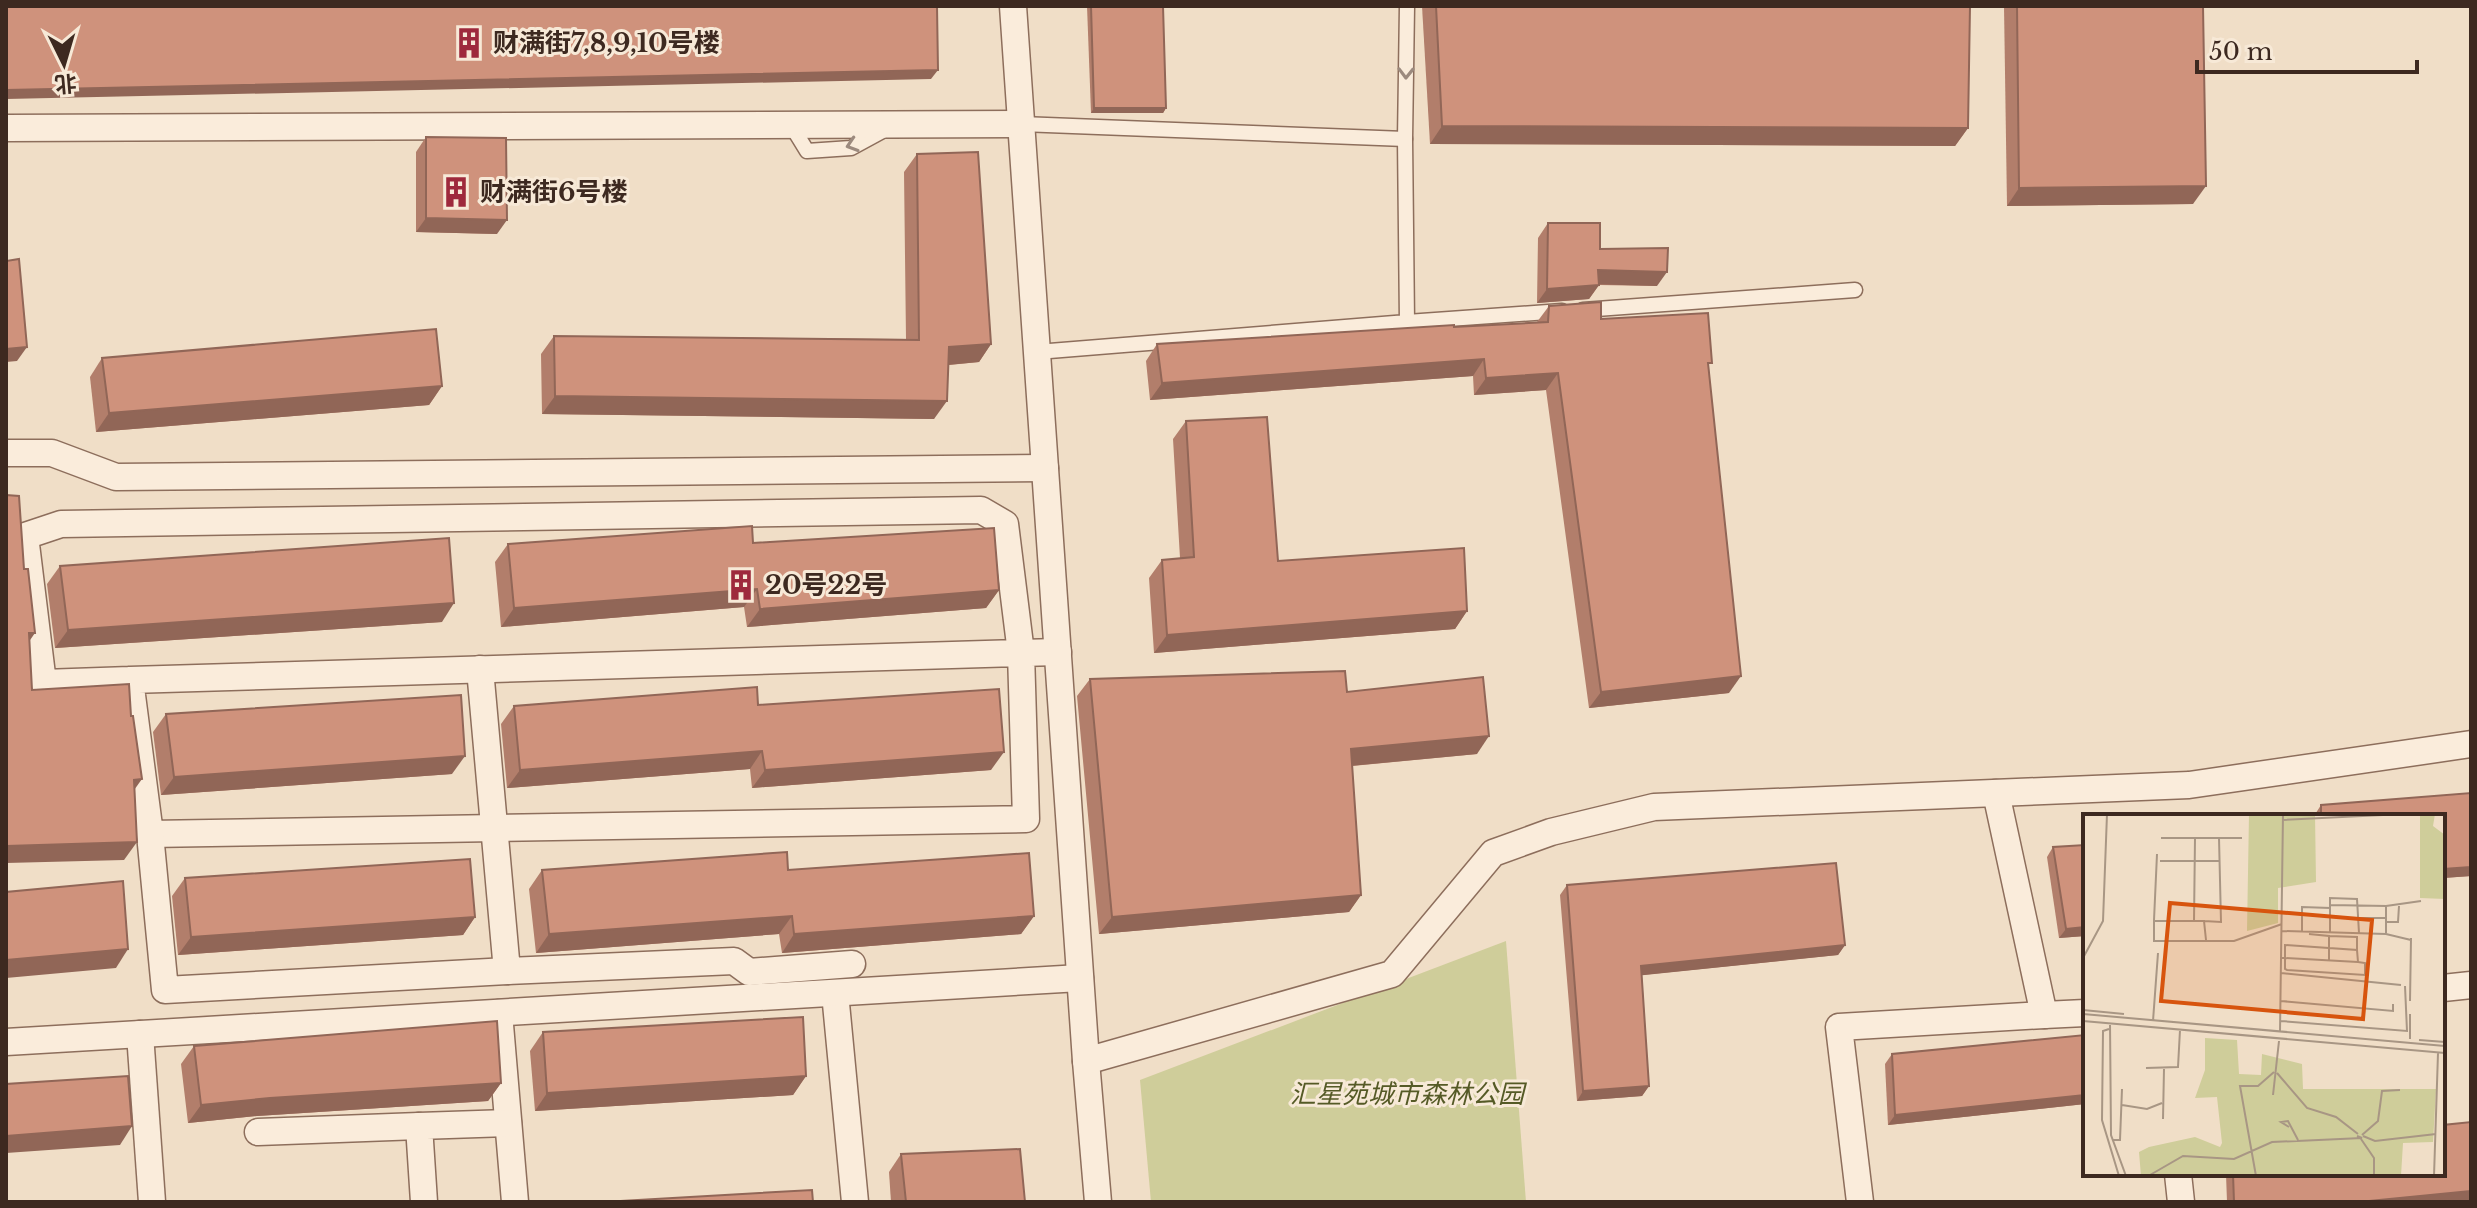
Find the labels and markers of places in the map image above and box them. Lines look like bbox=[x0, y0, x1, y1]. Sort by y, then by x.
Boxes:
building icon: 财满街7,8,9,10号楼 bbox=[452, 26, 486, 60]
place label: 财满街7,8,9,10号楼 bbox=[493, 27, 720, 59]
building icon: 财满街6号楼 bbox=[439, 175, 473, 209]
place label: 财满街6号楼 bbox=[480, 176, 628, 208]
building icon: 20号22号 bbox=[724, 568, 758, 602]
place label: 20号22号 bbox=[765, 569, 887, 601]

